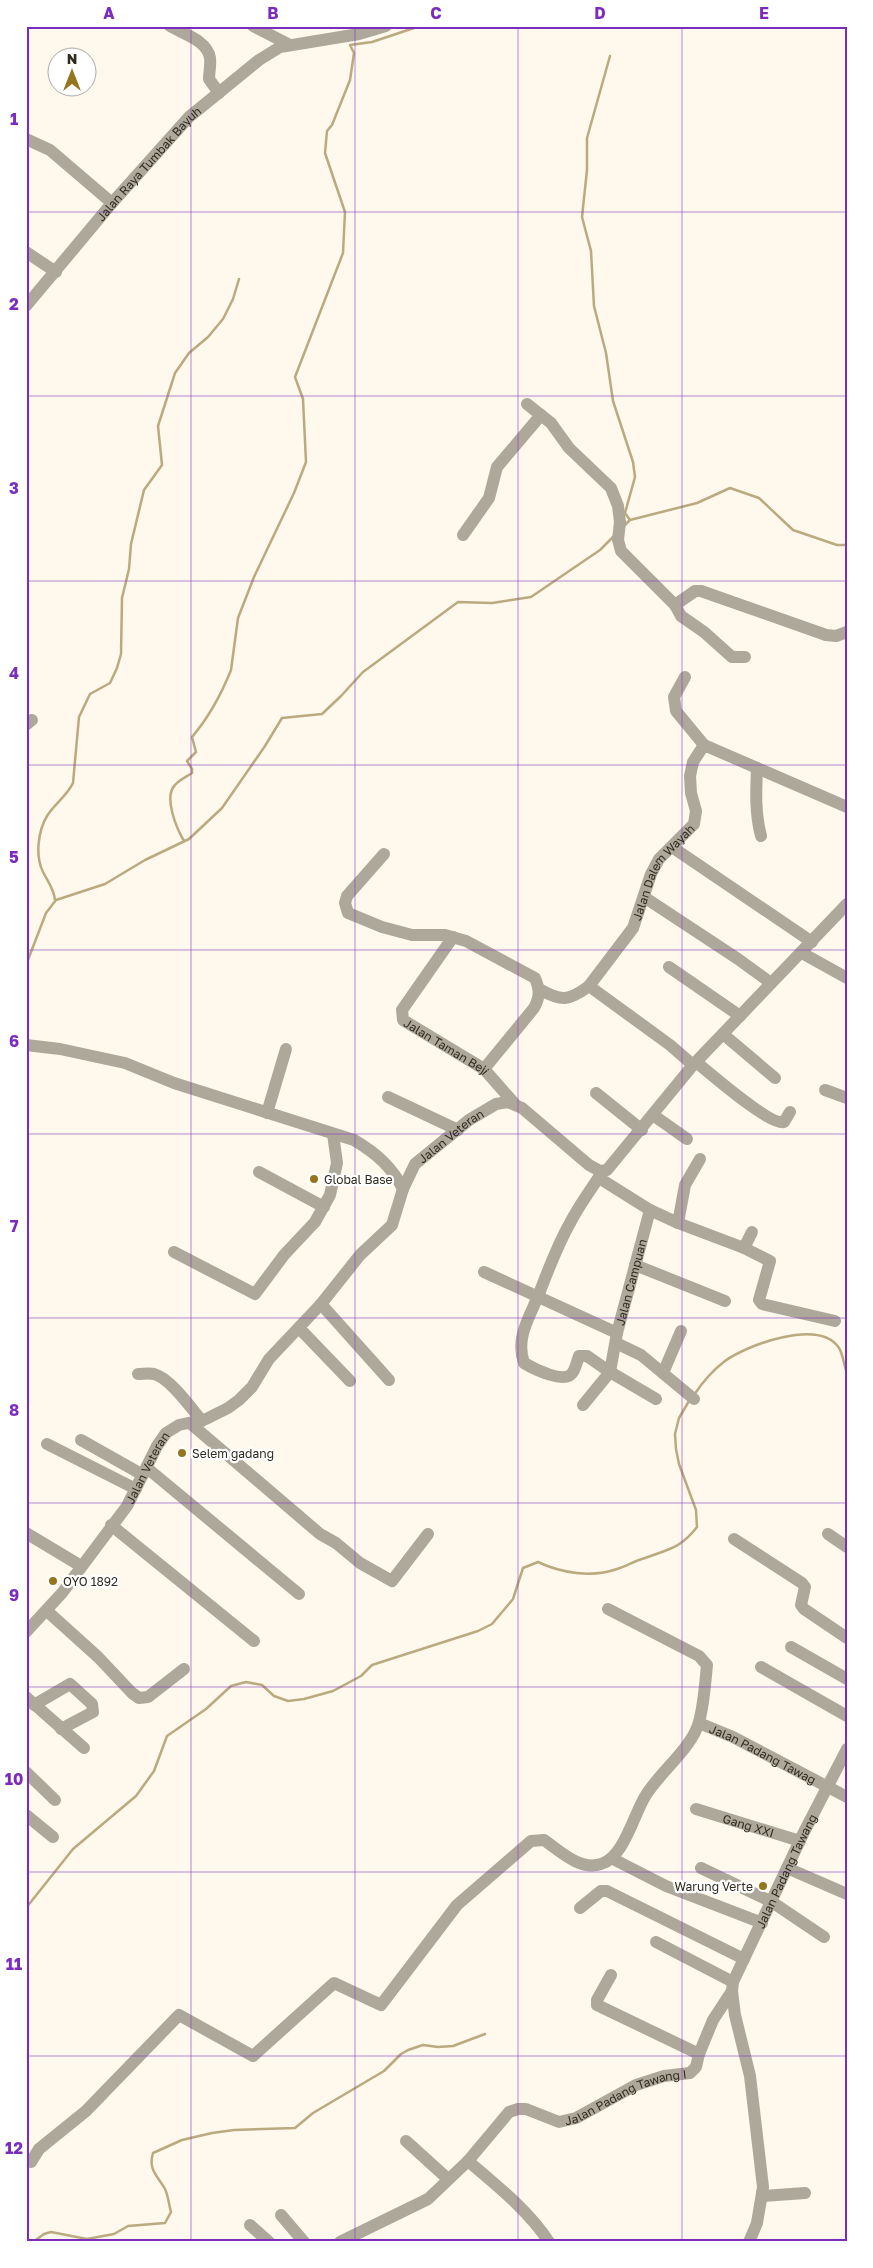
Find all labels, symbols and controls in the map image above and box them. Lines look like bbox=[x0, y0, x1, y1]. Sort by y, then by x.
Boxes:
text: A bbox=[103, 3, 115, 23]
text: B bbox=[267, 3, 279, 23]
text: C bbox=[430, 3, 442, 23]
text: D bbox=[594, 3, 606, 23]
text: E bbox=[759, 3, 769, 23]
north arrow bbox=[48, 48, 98, 98]
text: N bbox=[67, 50, 77, 67]
street label: Jalan Raya Tumbak Bayuh bbox=[93, 103, 204, 224]
text: 1 bbox=[10, 109, 18, 129]
text: 2 bbox=[9, 294, 19, 314]
text: 3 bbox=[9, 478, 19, 498]
text: 4 bbox=[9, 663, 19, 683]
street label: Jalan Dalem Wayah bbox=[629, 821, 697, 922]
text: 5 bbox=[9, 847, 19, 867]
street label: Jalan Taman Beji bbox=[401, 1015, 493, 1077]
text: 6 bbox=[9, 1031, 19, 1051]
street label: Jalan Veteran bbox=[415, 1106, 486, 1166]
place label: Global Base bbox=[324, 1172, 393, 1187]
marker: Global Base bbox=[308, 1173, 320, 1185]
text: 7 bbox=[10, 1216, 19, 1236]
street label: Jalan Campuan bbox=[612, 1237, 649, 1327]
text: 8 bbox=[9, 1400, 19, 1420]
street label: Jalan Veteran bbox=[122, 1429, 172, 1506]
place label: Selem gadang bbox=[192, 1446, 274, 1461]
marker: Selem gadang bbox=[176, 1447, 188, 1459]
place label: OYO 1892 bbox=[63, 1574, 118, 1589]
marker: OYO 1892 bbox=[47, 1575, 59, 1587]
text: 9 bbox=[9, 1585, 19, 1605]
street label: Jalan Padang Tawag bbox=[707, 1721, 819, 1787]
text: 10 bbox=[5, 1769, 23, 1789]
street label: Gang XXI bbox=[721, 1810, 776, 1840]
street label: Jalan Padang Tawang bbox=[752, 1811, 820, 1930]
place label: Warung Verte bbox=[675, 1879, 753, 1894]
marker: Warung Verte bbox=[757, 1880, 769, 1892]
text: 11 bbox=[6, 1954, 22, 1974]
street label: Jalan Padang Tawang I bbox=[563, 2066, 687, 2128]
text: 12 bbox=[5, 2138, 23, 2158]

